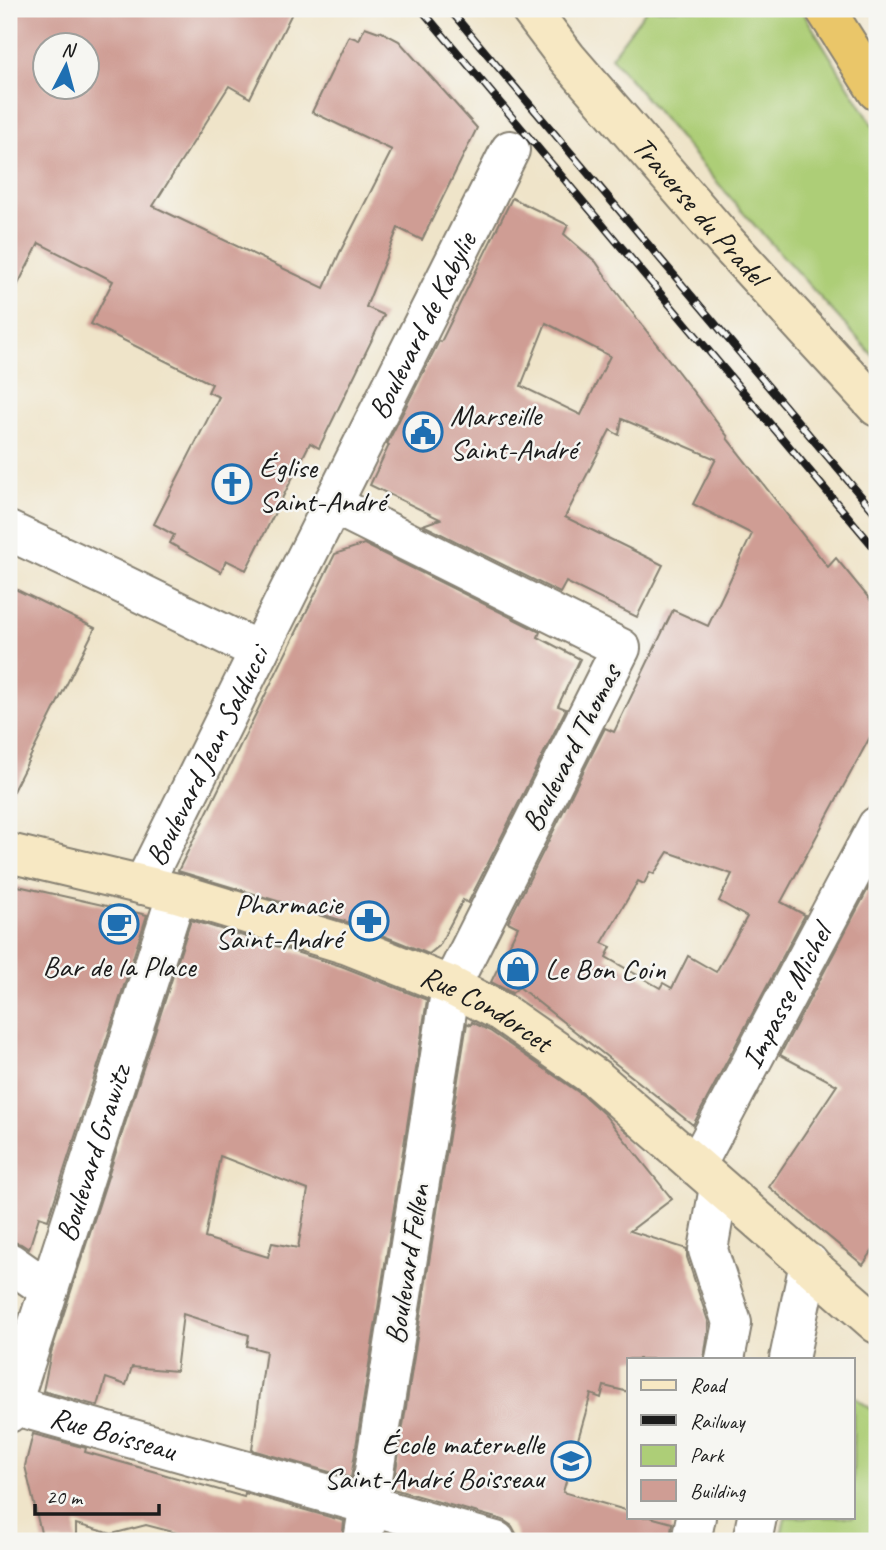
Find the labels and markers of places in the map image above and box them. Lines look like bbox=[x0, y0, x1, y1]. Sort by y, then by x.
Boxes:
place label: Marseille Saint-André bbox=[450, 396, 581, 468]
public building icon: Marseille Saint-André bbox=[402, 411, 444, 453]
place label: Église Saint-André bbox=[259, 448, 390, 520]
church icon: Église Saint-André bbox=[211, 463, 253, 505]
place label: Pharmacie Saint-André bbox=[215, 885, 346, 957]
pharmacy icon: Pharmacie Saint-André bbox=[348, 900, 390, 942]
cafe icon: Bar de la Place bbox=[98, 903, 140, 945]
place label: Bar de la Place bbox=[43, 947, 198, 985]
shop icon: Le Bon Coin bbox=[497, 948, 539, 990]
place label: Le Bon Coin bbox=[545, 950, 666, 988]
place label: École maternelle Saint-André Boisseau bbox=[324, 1425, 546, 1497]
school or university icon: École maternelle Saint-André Boisseau bbox=[550, 1440, 592, 1482]

